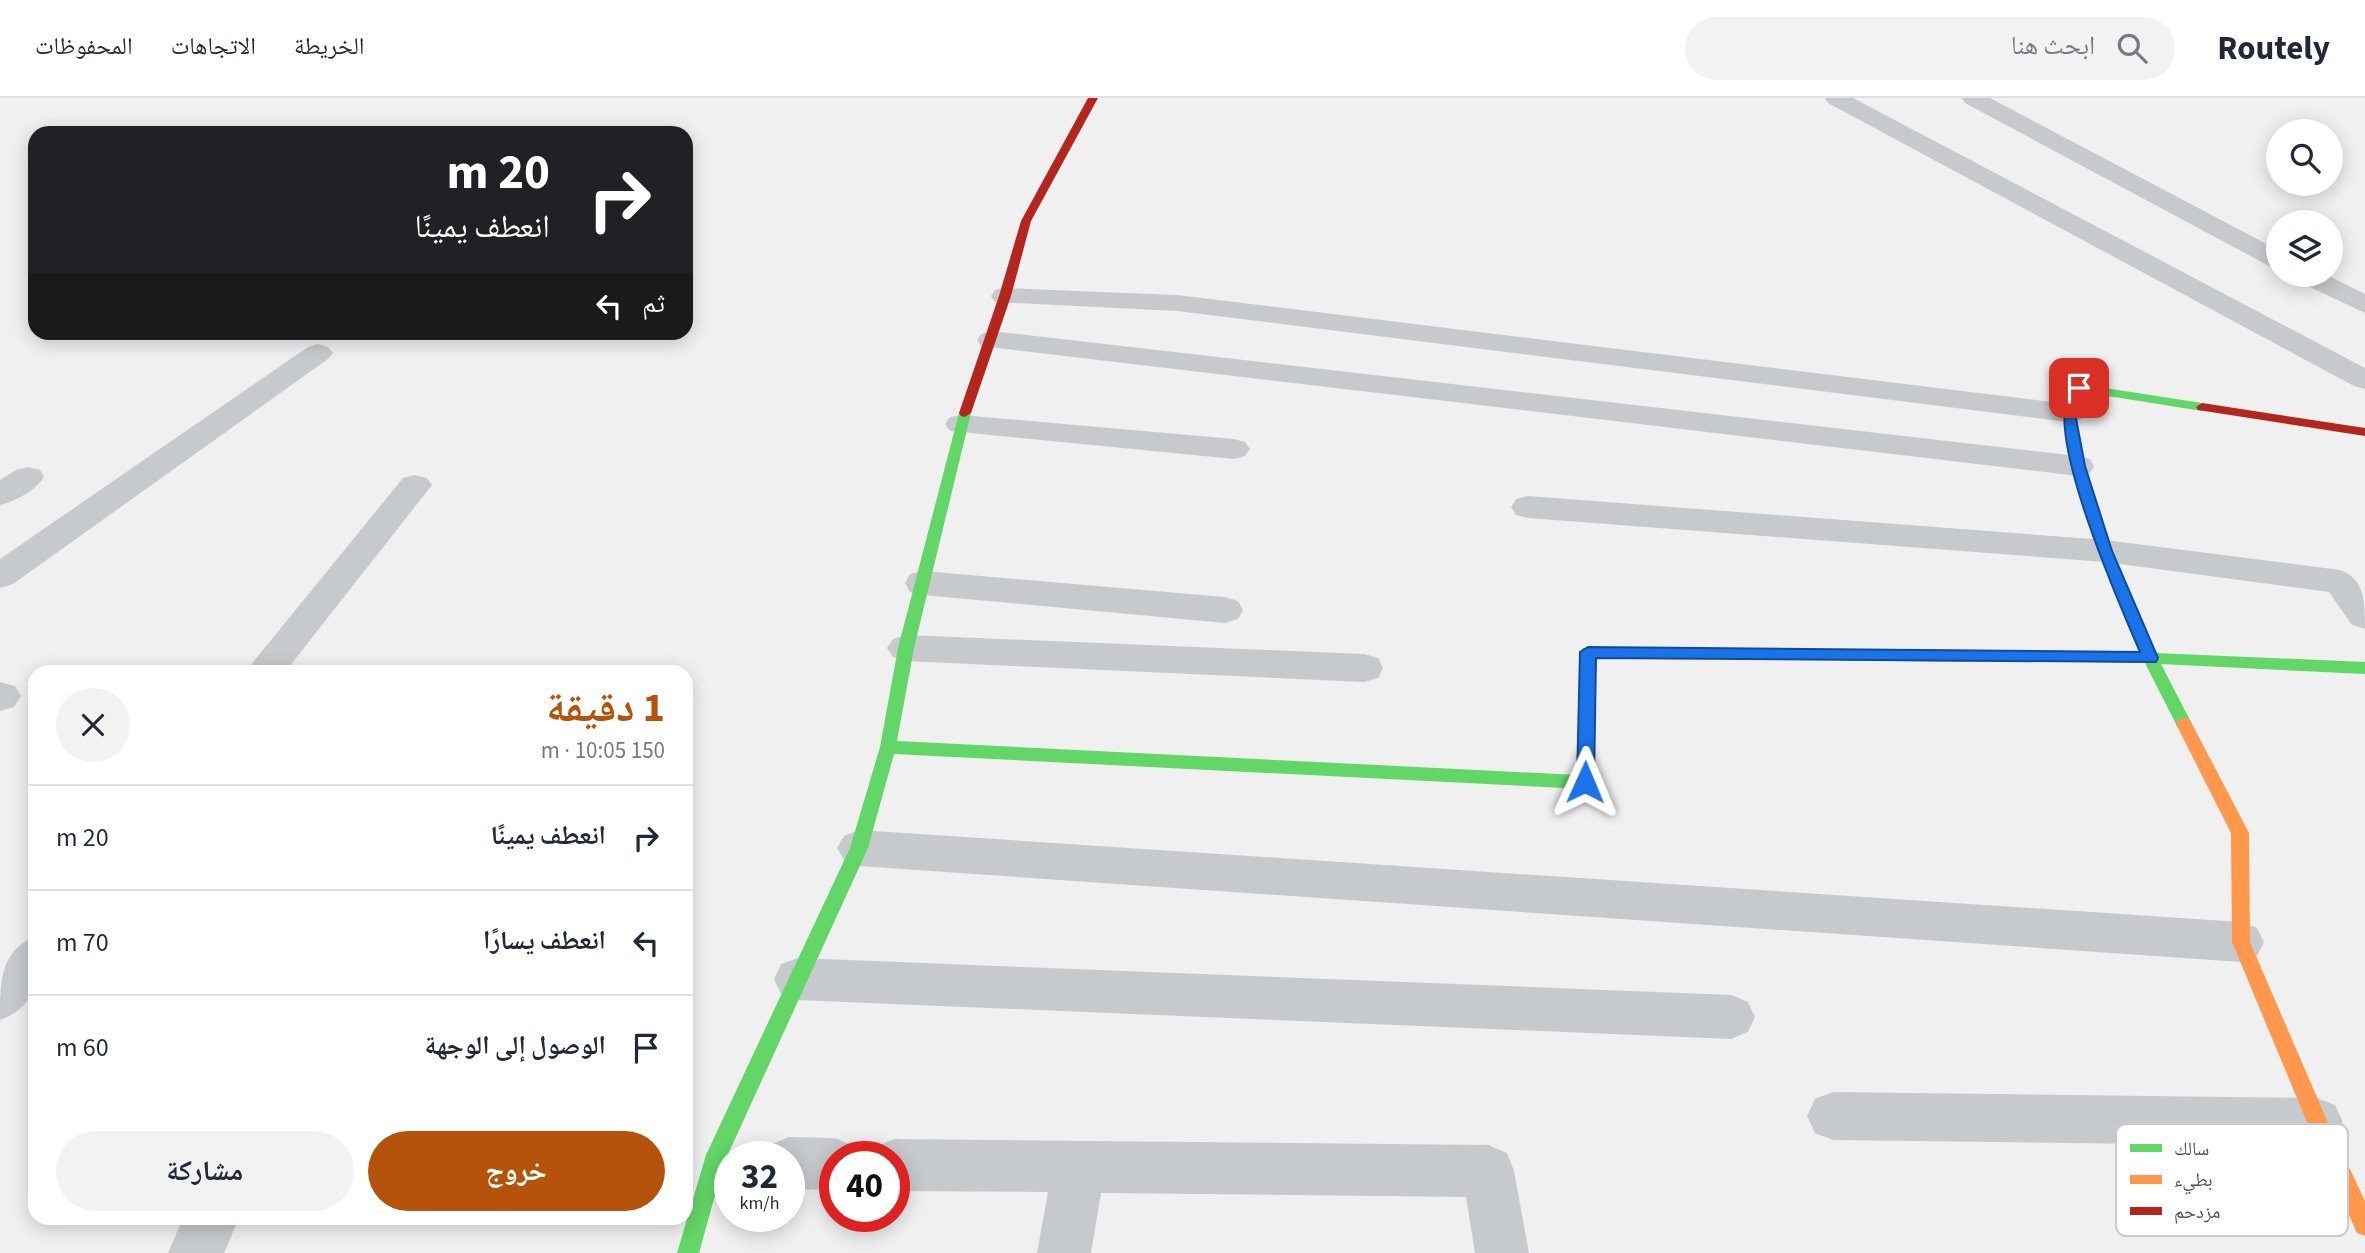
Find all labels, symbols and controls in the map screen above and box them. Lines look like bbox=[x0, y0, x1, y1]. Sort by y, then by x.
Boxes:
search box bbox=[1685, 17, 2175, 80]
text: Routely bbox=[2217, 25, 2330, 72]
text: ابحث هنا bbox=[2011, 27, 2095, 64]
text: المحفوظات bbox=[35, 29, 133, 64]
text: الاتجاهات bbox=[171, 29, 256, 64]
text: الخريطة bbox=[294, 29, 365, 64]
icon: search bbox=[2113, 29, 2151, 67]
map controls bbox=[2266, 119, 2343, 287]
button: search bbox=[2266, 119, 2343, 196]
text: 20 m bbox=[446, 138, 550, 208]
icon: right bbox=[574, 154, 665, 245]
text: انعطف يمينًا bbox=[415, 204, 550, 250]
button: layers bbox=[2266, 210, 2343, 287]
text: ثم bbox=[642, 285, 665, 322]
icon: left bbox=[590, 287, 628, 325]
pin bbox=[2049, 358, 2109, 418]
icon: arrive bbox=[2060, 369, 2098, 407]
text: 1 دقيقة bbox=[546, 678, 665, 738]
button: close bbox=[56, 688, 130, 762]
text: 150 m · 10:05 bbox=[541, 734, 665, 767]
position arrow bbox=[1548, 745, 1622, 819]
text: انعطف يمينًا bbox=[491, 817, 606, 854]
text: 20 m bbox=[56, 819, 109, 856]
icon: right bbox=[627, 819, 665, 857]
text: انعطف يسارًا bbox=[483, 922, 606, 959]
text: 70 m bbox=[56, 924, 109, 961]
icon: left bbox=[627, 924, 665, 962]
text: الوصول إلى الوجهة bbox=[425, 1027, 606, 1064]
text: 60 m bbox=[56, 1029, 109, 1066]
icon: arrive bbox=[627, 1029, 665, 1067]
legend bbox=[2116, 1124, 2348, 1236]
button: مشاركة bbox=[56, 1131, 354, 1211]
button: خروج bbox=[368, 1131, 665, 1211]
text: سالك bbox=[2174, 1136, 2209, 1163]
speed limit sign: 40 bbox=[819, 1141, 910, 1232]
text: 32 bbox=[741, 1152, 778, 1202]
text: بطيء bbox=[2174, 1167, 2213, 1195]
text: km/h bbox=[740, 1191, 779, 1216]
text: مزدحم bbox=[2174, 1199, 2220, 1226]

